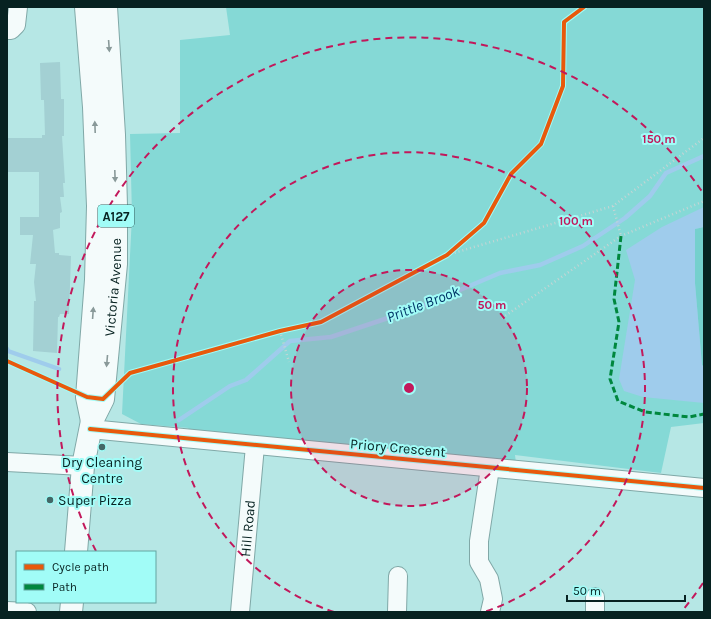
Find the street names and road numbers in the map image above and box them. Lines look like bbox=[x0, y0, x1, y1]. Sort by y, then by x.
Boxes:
road number: A127 bbox=[98, 205, 134, 227]
street label: Victoria Avenue bbox=[101, 238, 125, 337]
street label: Priory Crescent bbox=[350, 435, 446, 461]
street label: Hill Road bbox=[237, 499, 259, 557]

